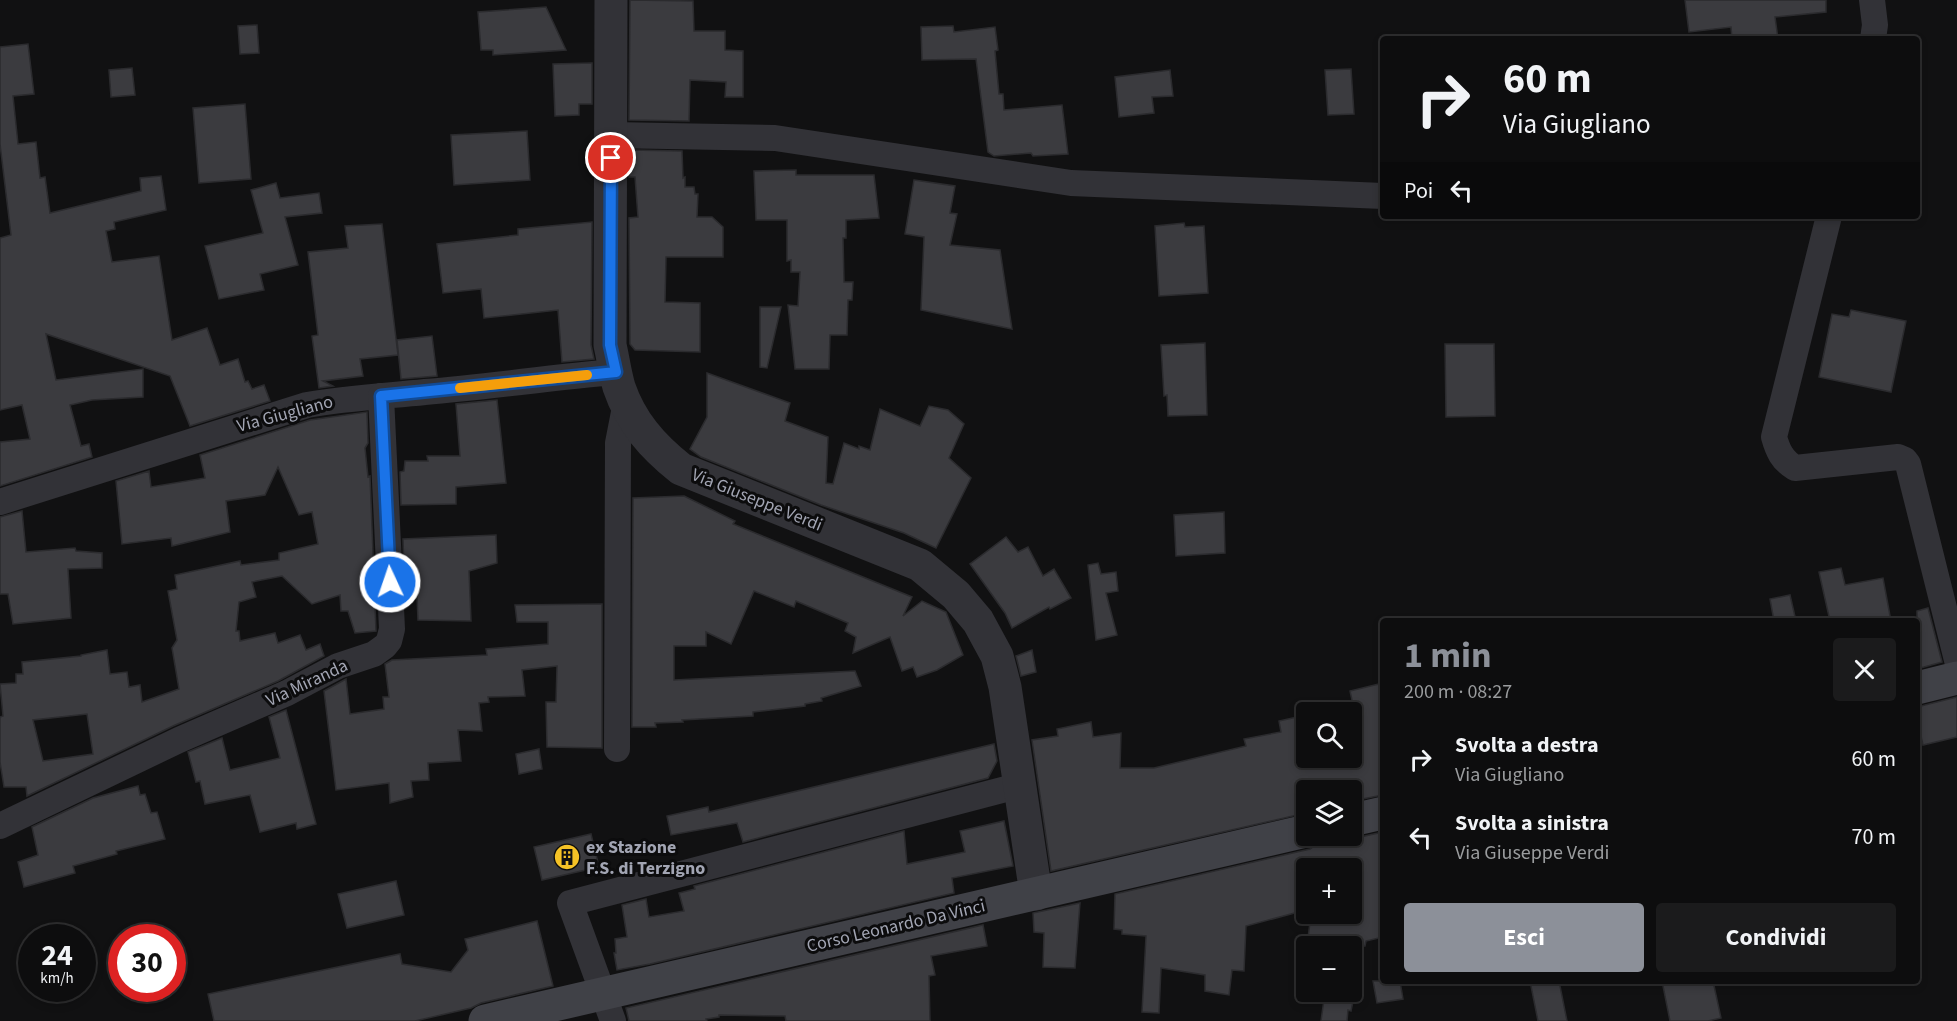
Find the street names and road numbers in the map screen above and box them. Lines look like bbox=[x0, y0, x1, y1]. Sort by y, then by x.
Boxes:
street label: Via Giugliano bbox=[234, 389, 336, 439]
street label: Via Giuseppe Verdi bbox=[688, 462, 826, 538]
street label: Via Miranda bbox=[262, 653, 352, 713]
street label: Corso Leonardo Da Vinci bbox=[804, 893, 988, 959]

